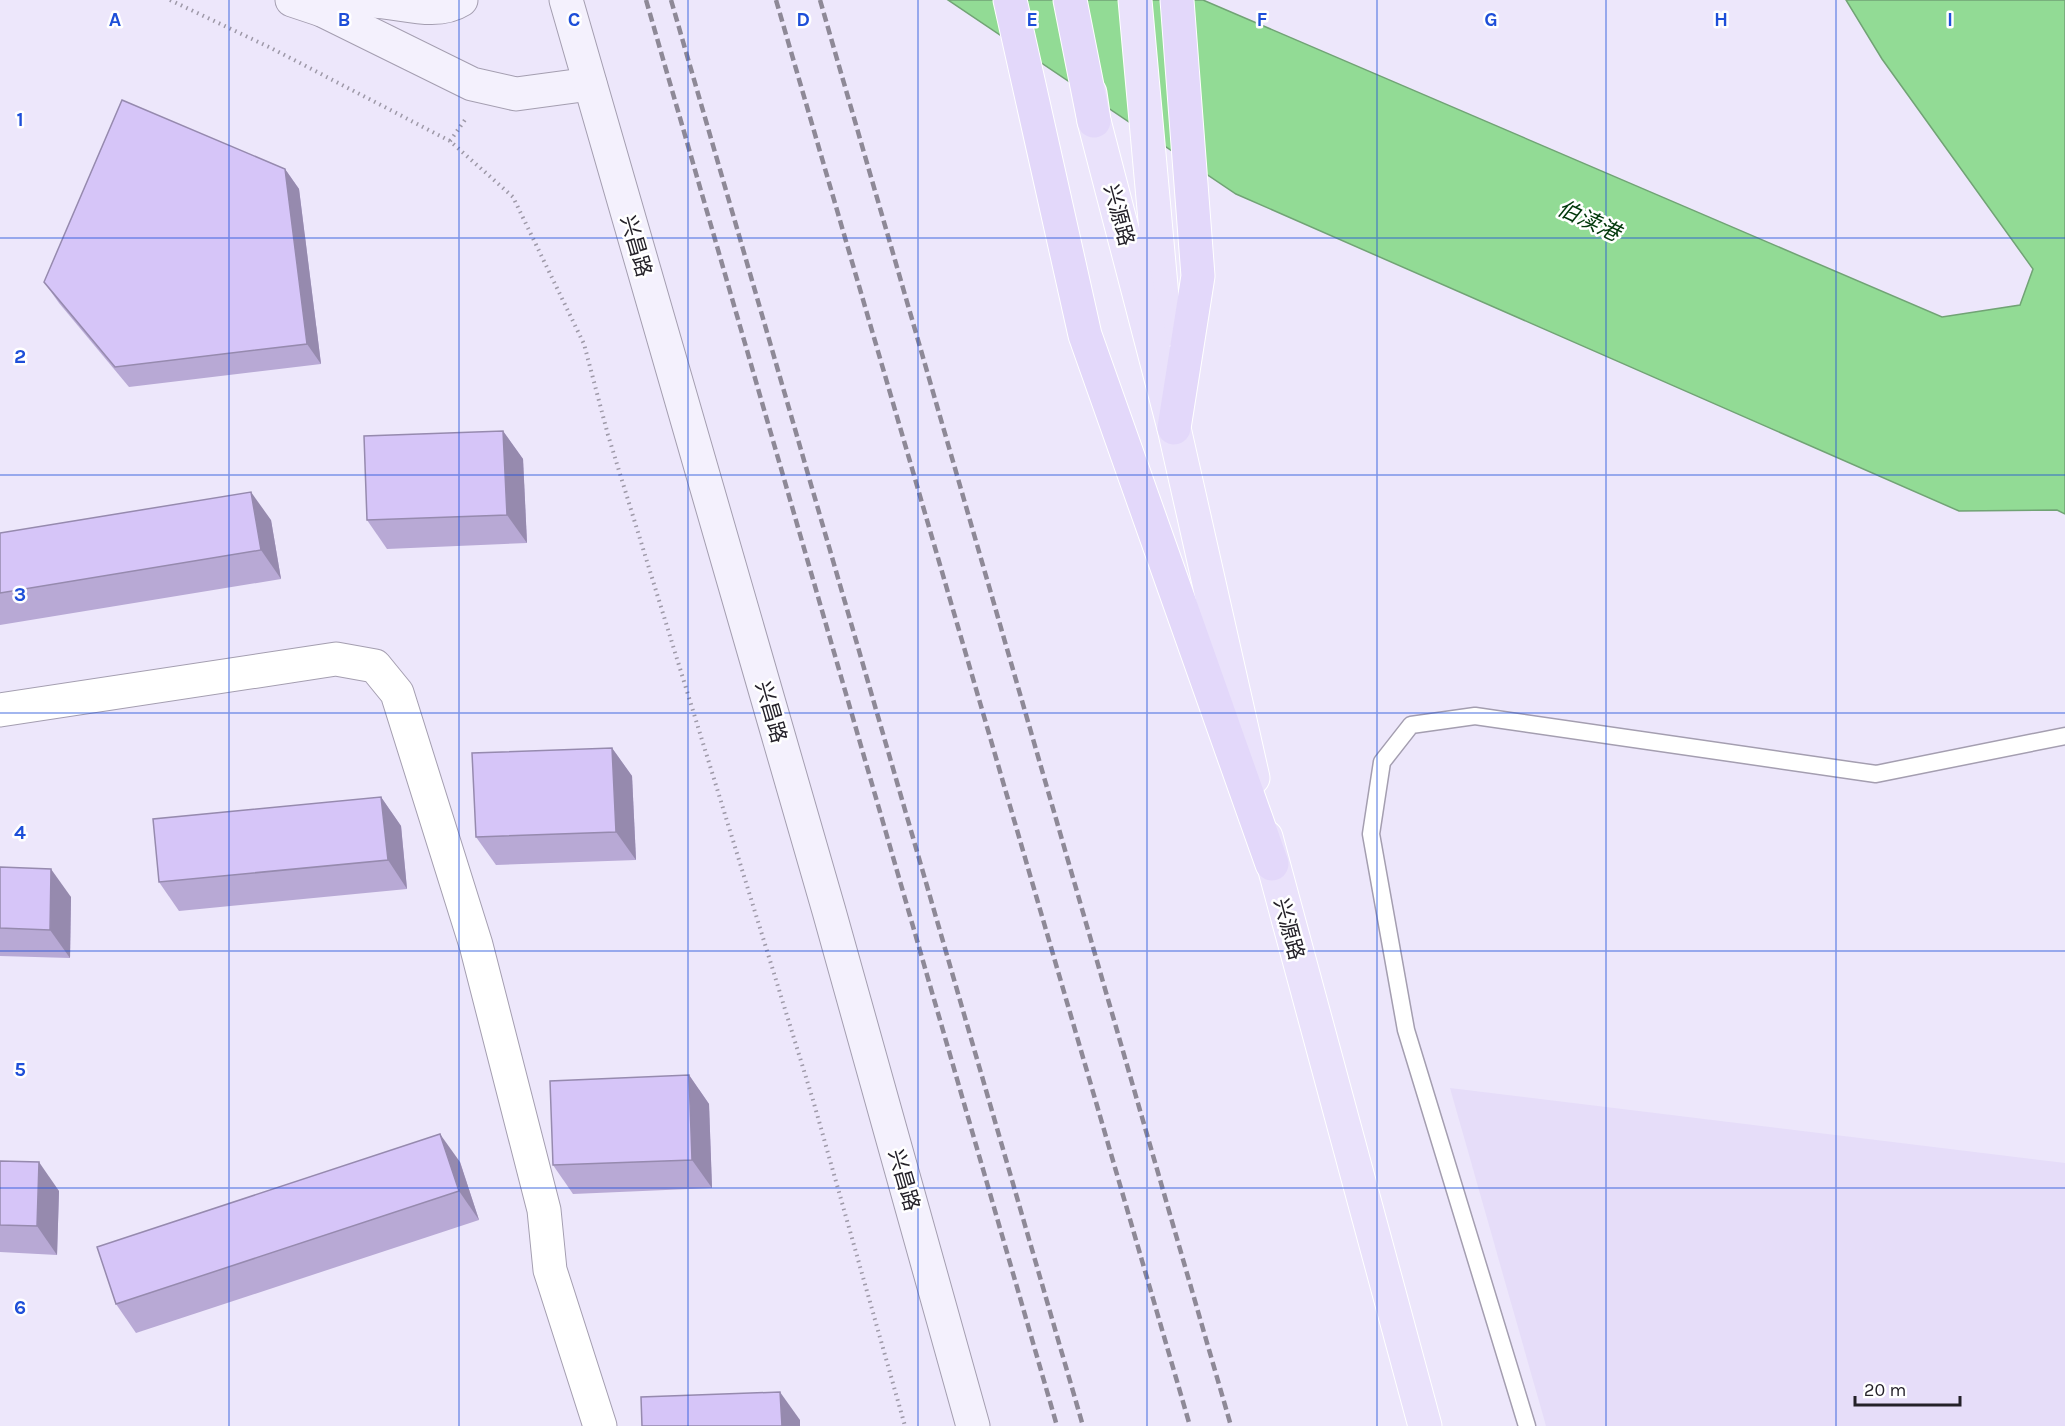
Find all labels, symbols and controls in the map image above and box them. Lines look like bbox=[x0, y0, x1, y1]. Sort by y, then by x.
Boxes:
text: A bbox=[109, 8, 122, 31]
text: B bbox=[338, 8, 350, 31]
text: C bbox=[568, 8, 580, 31]
text: D bbox=[796, 8, 810, 31]
text: E bbox=[1026, 8, 1038, 31]
text: F bbox=[1257, 8, 1268, 31]
text: G bbox=[1484, 8, 1498, 31]
text: H bbox=[1714, 8, 1728, 31]
text: I bbox=[1947, 8, 1953, 31]
text: 1 bbox=[16, 108, 24, 131]
street label: 兴源路 bbox=[1099, 181, 1139, 249]
water label: 伯渎港 bbox=[1553, 195, 1627, 248]
street label: 兴昌路 bbox=[616, 212, 656, 280]
text: 2 bbox=[14, 345, 26, 368]
text: 3 bbox=[14, 583, 26, 606]
street label: 兴昌路 bbox=[751, 678, 791, 746]
text: 4 bbox=[14, 821, 26, 844]
street label: 兴源路 bbox=[1269, 895, 1309, 963]
text: 5 bbox=[14, 1058, 26, 1081]
street label: 兴昌路 bbox=[884, 1146, 924, 1214]
text: 6 bbox=[14, 1296, 26, 1319]
scale bar bbox=[1855, 1369, 1960, 1407]
text: 20 m bbox=[1864, 1379, 1906, 1401]

